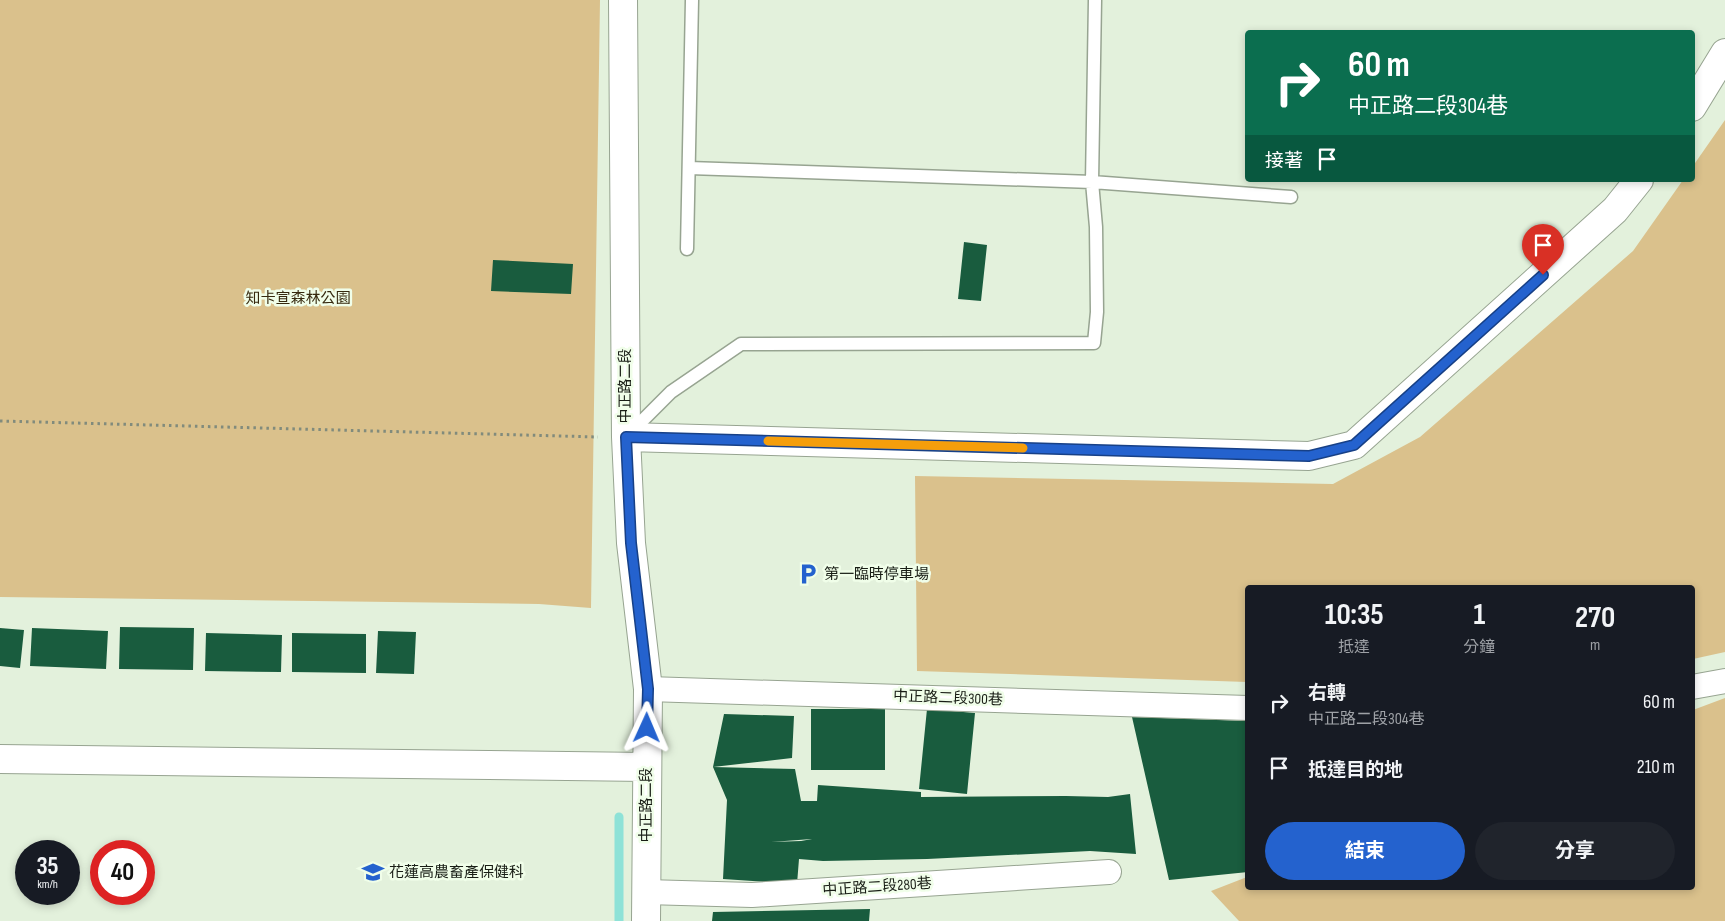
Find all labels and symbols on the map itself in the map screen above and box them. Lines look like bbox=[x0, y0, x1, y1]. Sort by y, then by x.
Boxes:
pin bbox=[1522, 224, 1564, 275]
park label: 知卡宣森林公園 bbox=[245, 289, 351, 308]
street label: 中正路二段 bbox=[616, 348, 635, 424]
parking icon: 第一臨時停車場 bbox=[795, 561, 821, 587]
place label: 第一臨時停車場 bbox=[824, 565, 929, 584]
street label: 中正路二段300巷 bbox=[893, 687, 1003, 709]
position arrow bbox=[620, 701, 672, 753]
street label: 中正路二段 bbox=[637, 767, 656, 843]
speed limit sign: 40 bbox=[90, 840, 155, 905]
school or university icon: 花蓮高農畜產保健科 bbox=[360, 859, 386, 885]
place label: 花蓮高農畜產保健科 bbox=[389, 863, 524, 882]
street label: 中正路二段280巷 bbox=[822, 874, 932, 900]

